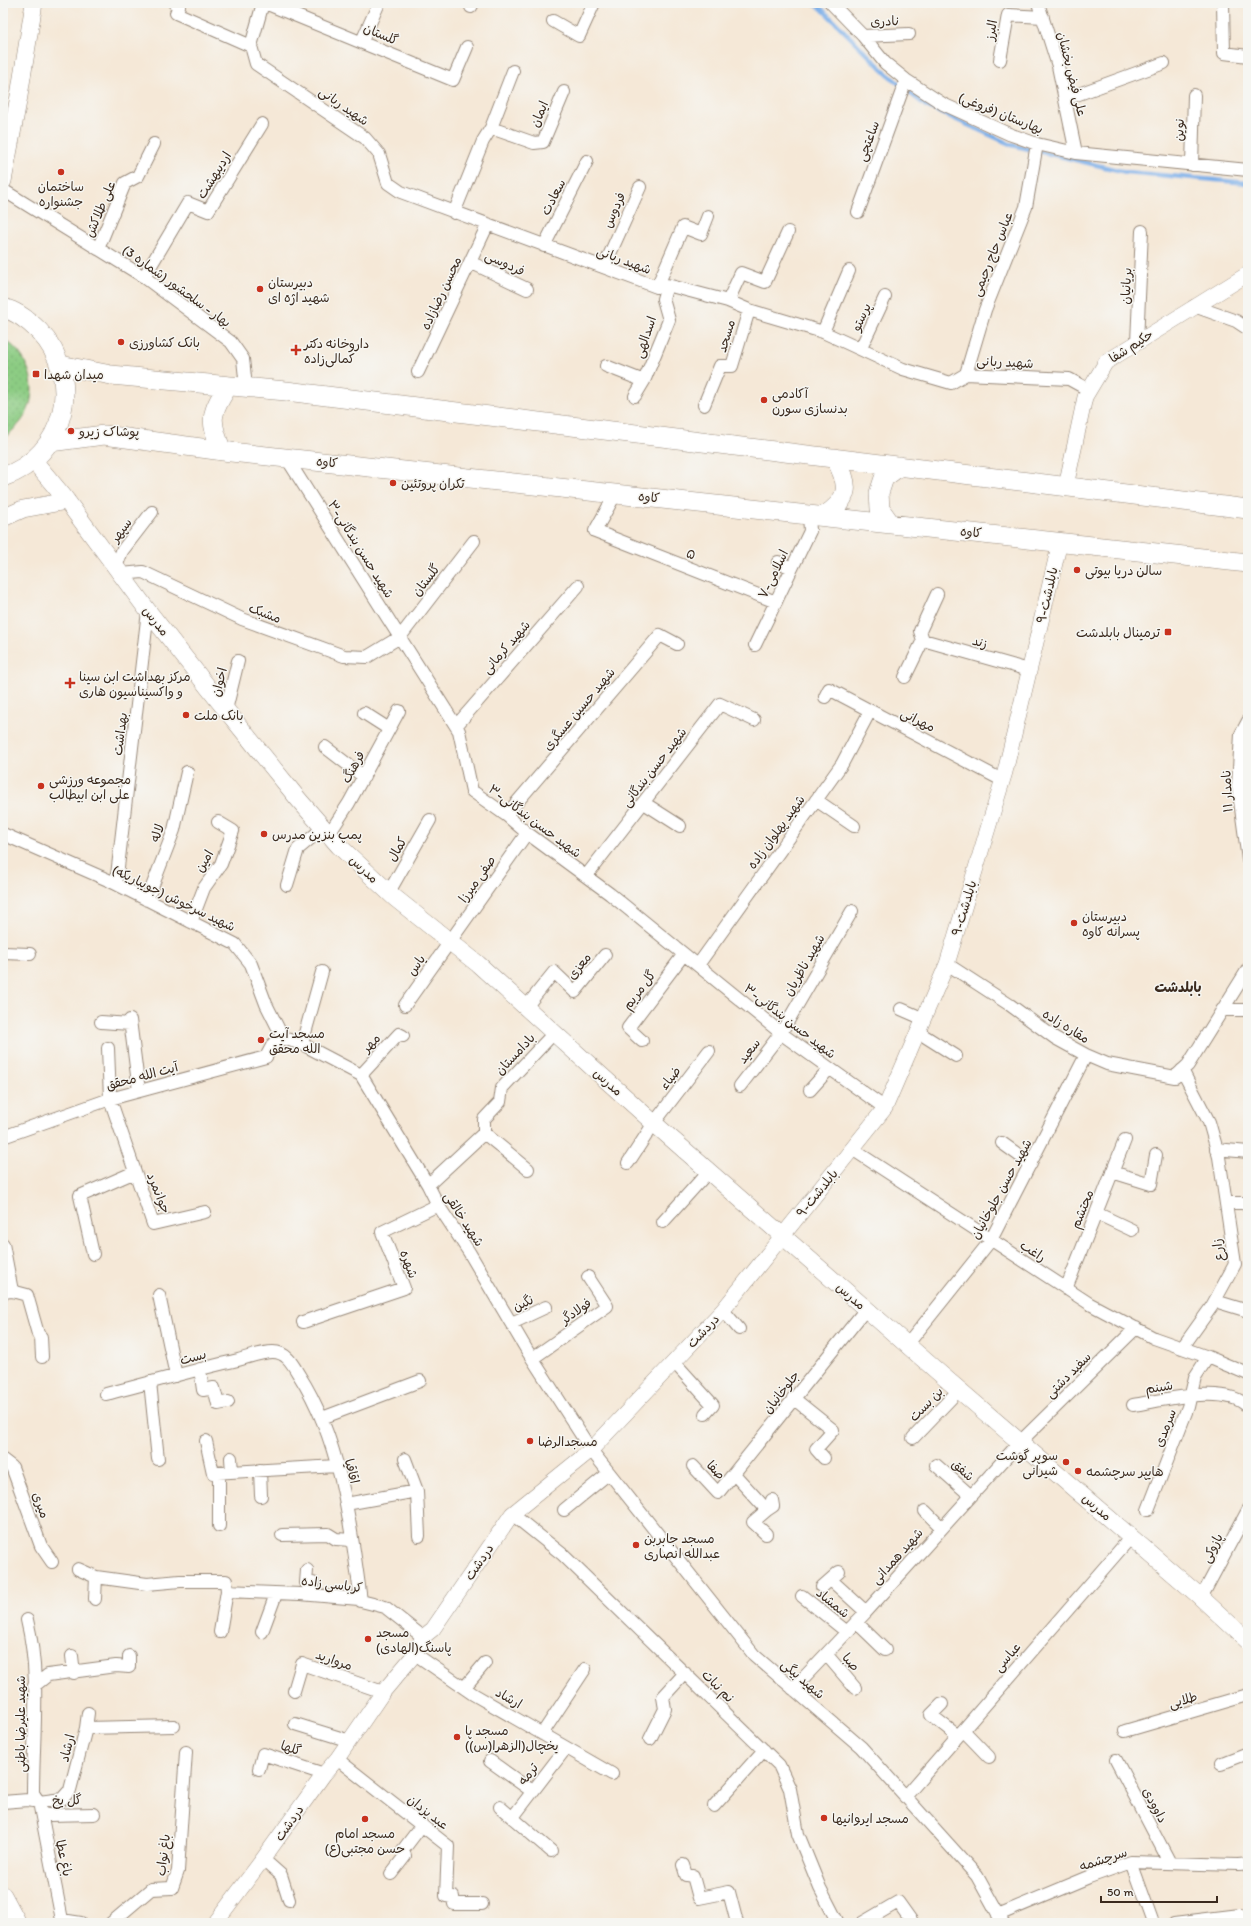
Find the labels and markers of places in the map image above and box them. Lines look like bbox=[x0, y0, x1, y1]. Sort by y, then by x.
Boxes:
marker: ساختمان جشنواره bbox=[56, 167, 66, 177]
place label: ساختمان جشنواره bbox=[38, 179, 84, 210]
place label: دبیرستان شهید اژه ای bbox=[268, 275, 330, 306]
marker: دبیرستان شهید اژه ای bbox=[255, 284, 265, 294]
place label: بانک کشاورزی bbox=[129, 335, 200, 351]
place label: داروخانه دکتر کمالی‌زاده bbox=[303, 336, 369, 368]
marker: بانک کشاورزی bbox=[116, 337, 126, 347]
marker: داروخانه دکتر کمالی‌زاده bbox=[291, 345, 301, 355]
place label: میدان شهدا bbox=[44, 367, 104, 383]
marker: میدان شهدا bbox=[31, 369, 41, 379]
place label: آکادمی بدنسازی سورن bbox=[772, 386, 848, 417]
marker: آکادمی بدنسازی سورن bbox=[759, 395, 769, 405]
place label: پوشاک زیرو bbox=[78, 424, 139, 440]
marker: پوشاک زیرو bbox=[66, 426, 76, 436]
place label: تکران پروتئین bbox=[401, 476, 465, 492]
marker: تکران پروتئین bbox=[388, 478, 398, 488]
place label: سالن دریا بیوتی bbox=[1085, 563, 1162, 580]
marker: سالن دریا بیوتی bbox=[1072, 565, 1082, 575]
place label: ترمینال بابلدشت bbox=[1076, 625, 1160, 641]
marker: ترمینال بابلدشت bbox=[1163, 627, 1173, 637]
place label: مرکز بهداشت ابن سینا و واکسیناسیون هاری bbox=[79, 669, 190, 700]
marker: مرکز بهداشت ابن سینا و واکسیناسیون هاری bbox=[64, 677, 76, 689]
place label: بانک ملت bbox=[194, 708, 243, 724]
marker: بانک ملت bbox=[181, 710, 191, 720]
place label: مجموعه ورزشی علی ابن ابیطالب bbox=[49, 772, 131, 804]
marker: مجموعه ورزشی علی ابن ابیطالب bbox=[36, 781, 46, 791]
place label: پمپ بنزین مدرس bbox=[272, 827, 362, 843]
marker: پمپ بنزین مدرس bbox=[259, 829, 269, 839]
place label: دبیرستان پسرانه کاوه bbox=[1082, 909, 1140, 940]
marker: دبیرستان پسرانه کاوه bbox=[1069, 918, 1079, 928]
place label: مسجد آیت الله محقق bbox=[269, 1026, 325, 1056]
marker: مسجد آیت الله محقق bbox=[256, 1035, 266, 1045]
place label: مسجدالرضا bbox=[538, 1434, 598, 1450]
marker: مسجدالرضا bbox=[525, 1436, 535, 1446]
place label: سوپر گوشت شیرانی bbox=[996, 1448, 1058, 1480]
marker: سوپر گوشت شیرانی bbox=[1061, 1457, 1071, 1467]
place label: هایپر سرچشمه bbox=[1086, 1464, 1164, 1480]
marker: هایپر سرچشمه bbox=[1073, 1466, 1083, 1476]
place label: مسجد جابربن عبدالله انصاری bbox=[644, 1531, 720, 1562]
marker: مسجد جابربن عبدالله انصاری bbox=[631, 1540, 641, 1550]
place label: مسجد پاسنگ(الهادی) bbox=[376, 1625, 452, 1656]
marker: مسجد پاسنگ(الهادی) bbox=[363, 1634, 373, 1644]
place label: مسجد پا یخچال(الزهرا(س)) bbox=[465, 1723, 559, 1754]
marker: مسجد پا یخچال(الزهرا(س)) bbox=[452, 1732, 462, 1742]
place label: مسجد ایروانیها bbox=[832, 1811, 909, 1827]
marker: مسجد ایروانیها bbox=[819, 1813, 829, 1823]
marker: مسجد امام حسن مجتبی(ع) bbox=[360, 1814, 370, 1824]
place label: مسجد امام حسن مجتبی(ع) bbox=[325, 1826, 405, 1858]

